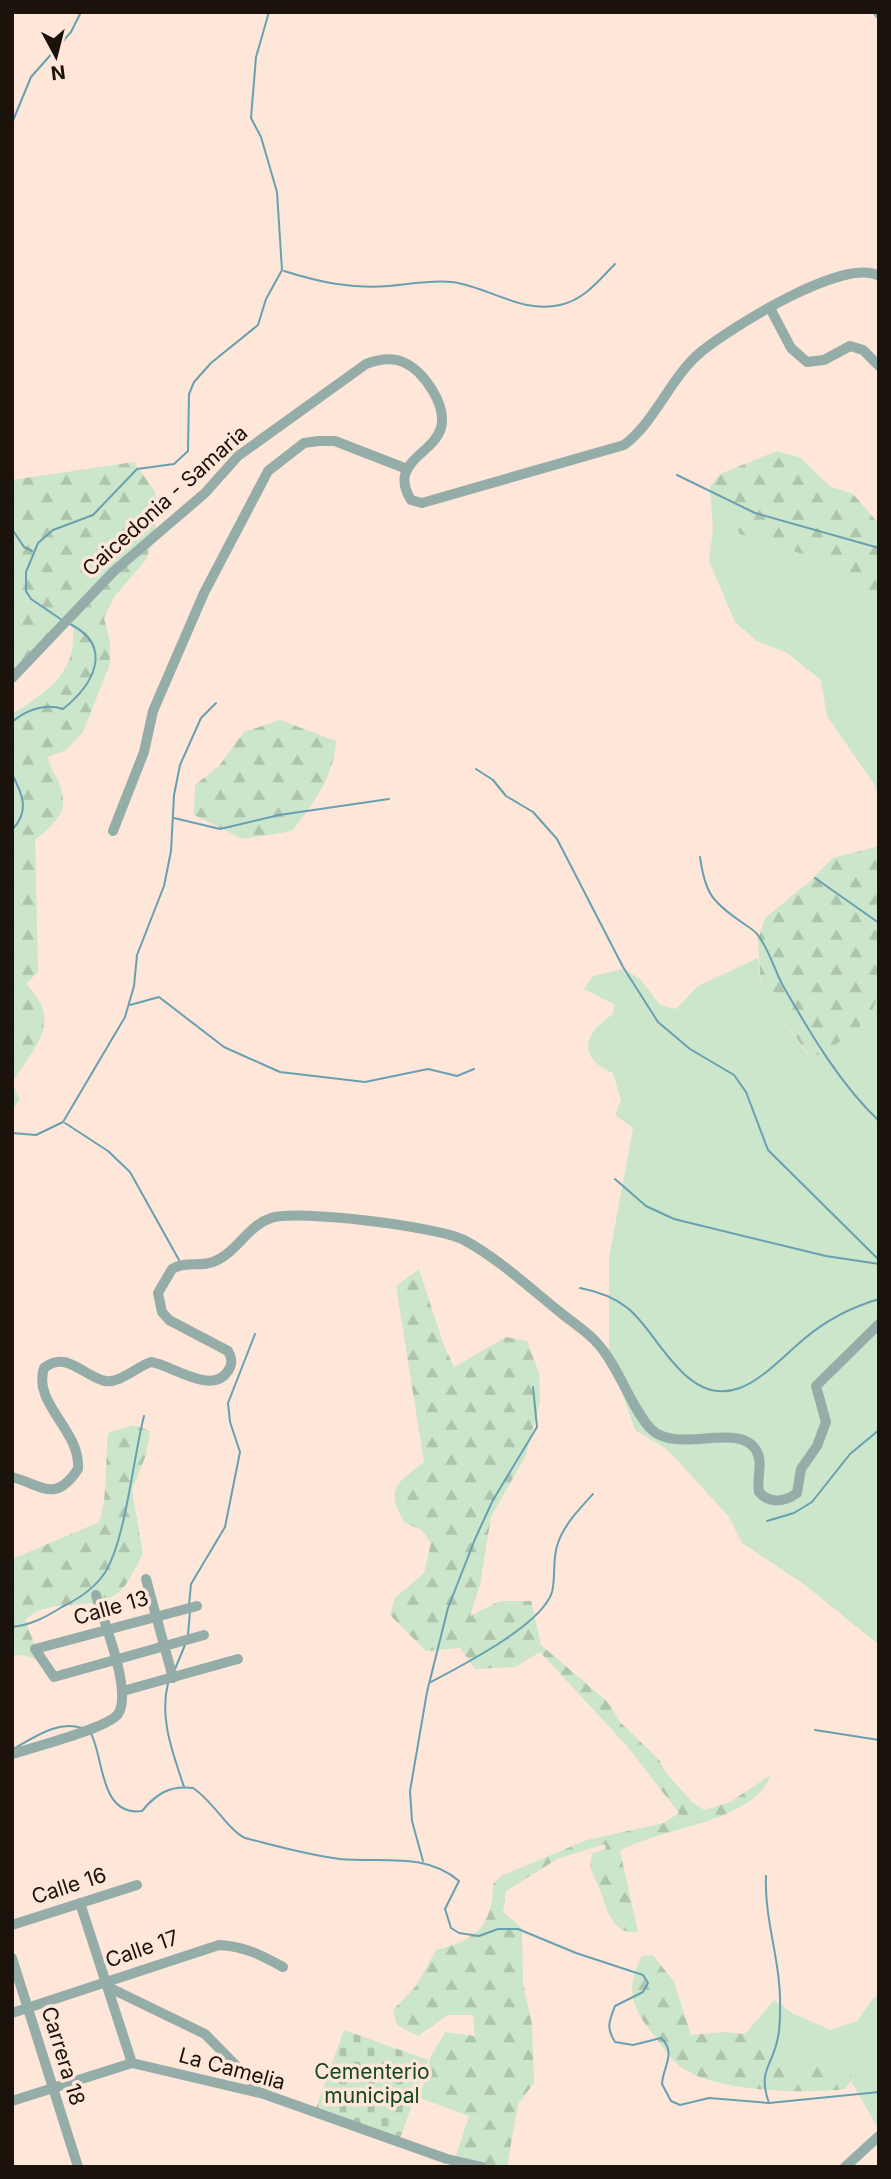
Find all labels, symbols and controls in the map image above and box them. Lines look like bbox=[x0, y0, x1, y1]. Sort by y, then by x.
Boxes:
north arrow bbox=[21, 21, 91, 91]
text: N bbox=[49, 60, 67, 85]
street label: Caicedonia - Samaria bbox=[77, 420, 252, 581]
street label: Calle 13 bbox=[70, 1585, 151, 1630]
street label: Calle 16 bbox=[28, 1862, 109, 1909]
street label: Calle 17 bbox=[102, 1924, 182, 1973]
street label: Carrera 18 bbox=[37, 2003, 90, 2108]
street label: La Camelia bbox=[176, 2042, 288, 2095]
park label: Cementerio municipal bbox=[314, 2059, 430, 2108]

